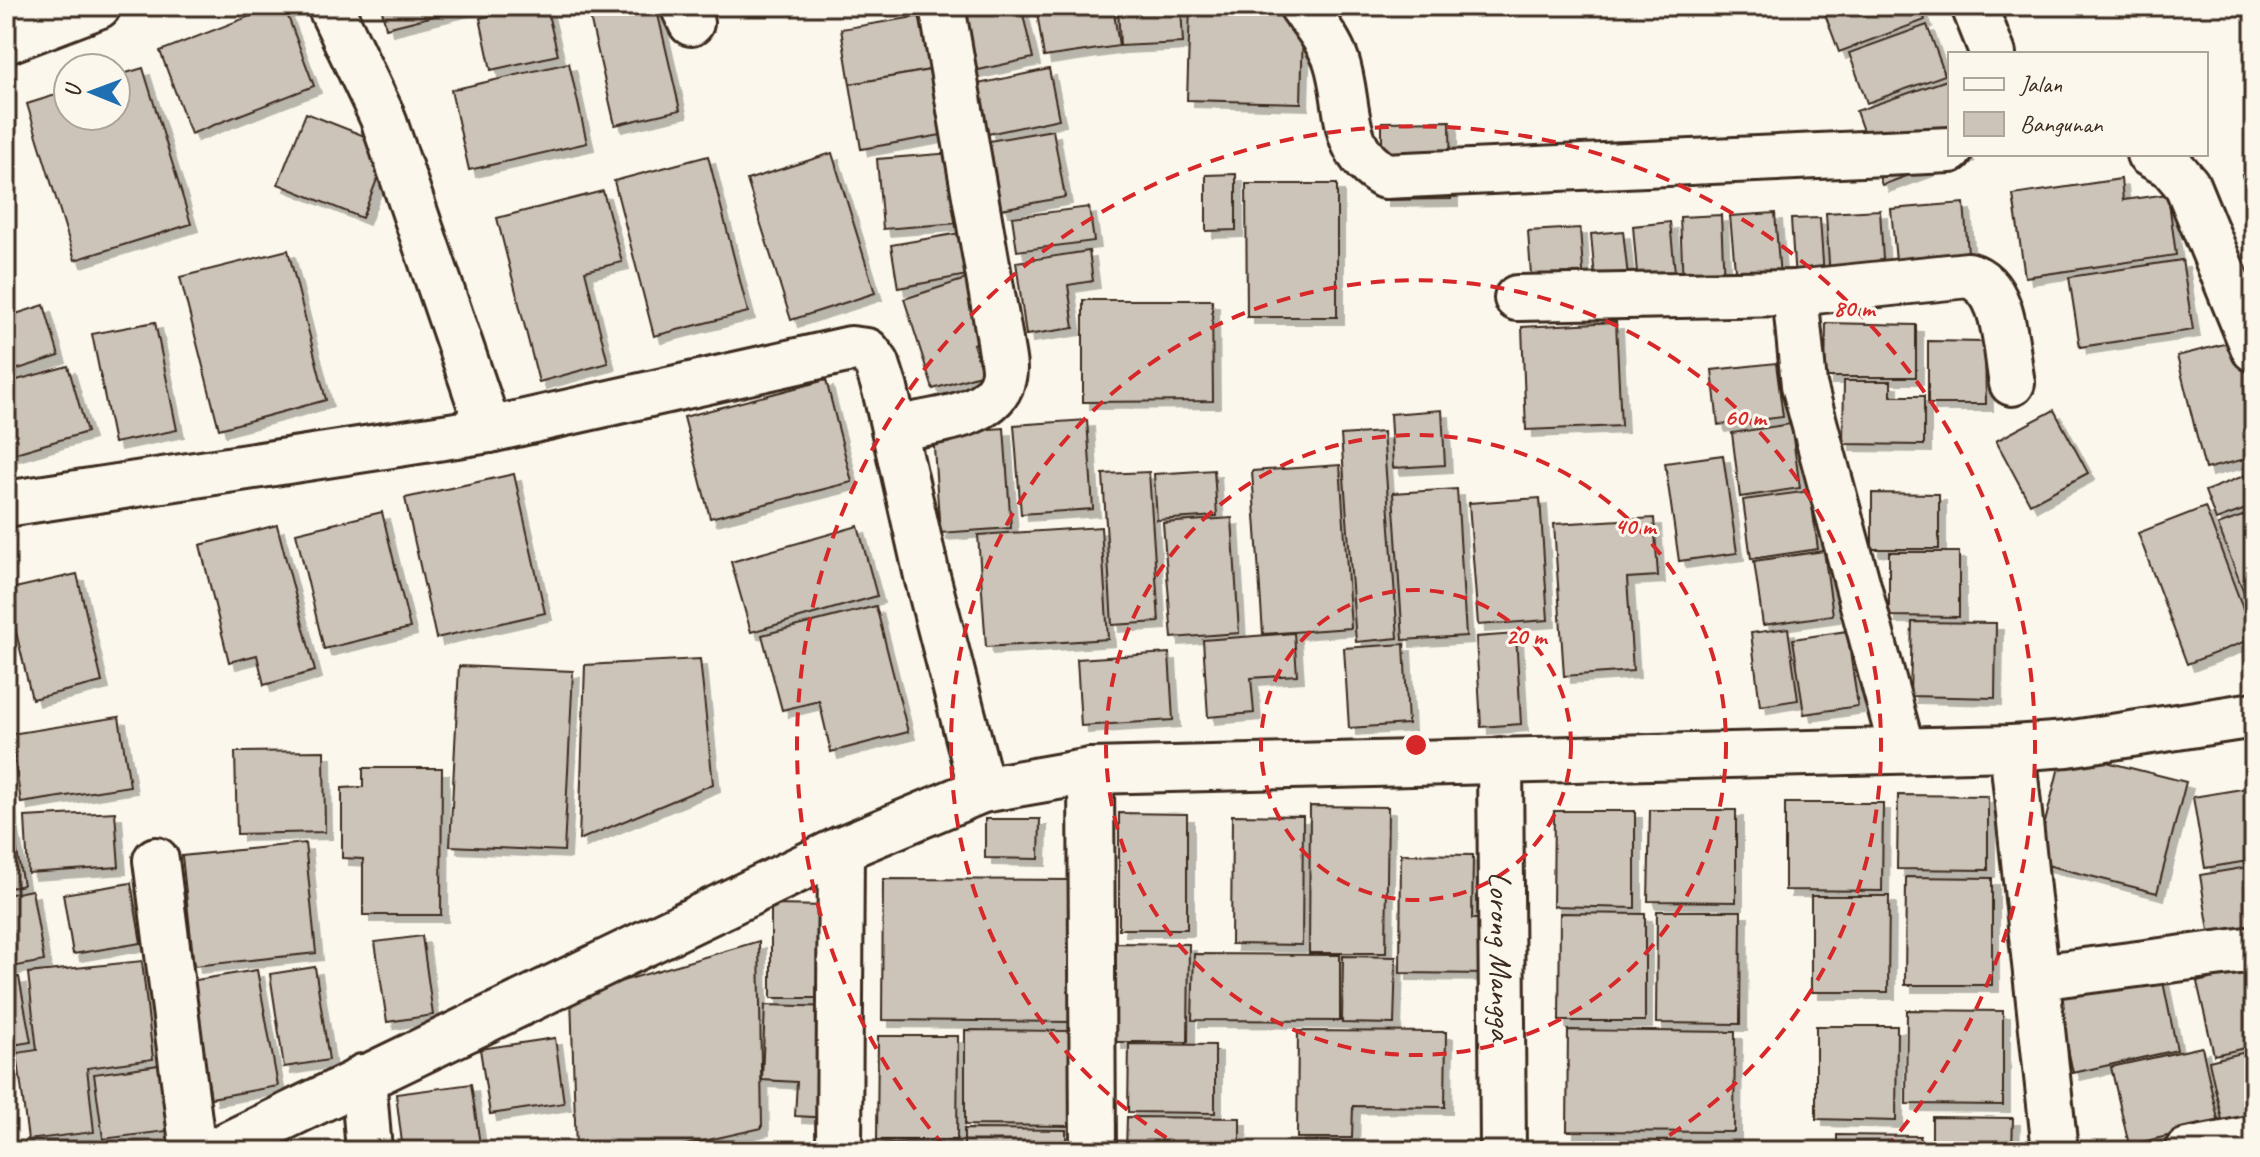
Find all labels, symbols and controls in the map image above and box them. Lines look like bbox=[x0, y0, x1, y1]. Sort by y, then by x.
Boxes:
north arrow bbox=[52, 52, 132, 132]
legend bbox=[1948, 52, 2208, 156]
text: Jalan bbox=[2019, 69, 2062, 99]
text: U bbox=[59, 82, 87, 97]
text: Bangunan bbox=[2020, 109, 2104, 139]
text: 80 m bbox=[1833, 293, 1877, 323]
text: 60 m bbox=[1724, 402, 1768, 432]
text: 40 m bbox=[1614, 511, 1658, 541]
text: 20 m bbox=[1505, 621, 1549, 651]
centre of rings bbox=[1402, 731, 1430, 759]
street label: Lorong Mangga bbox=[1480, 872, 1522, 1042]

